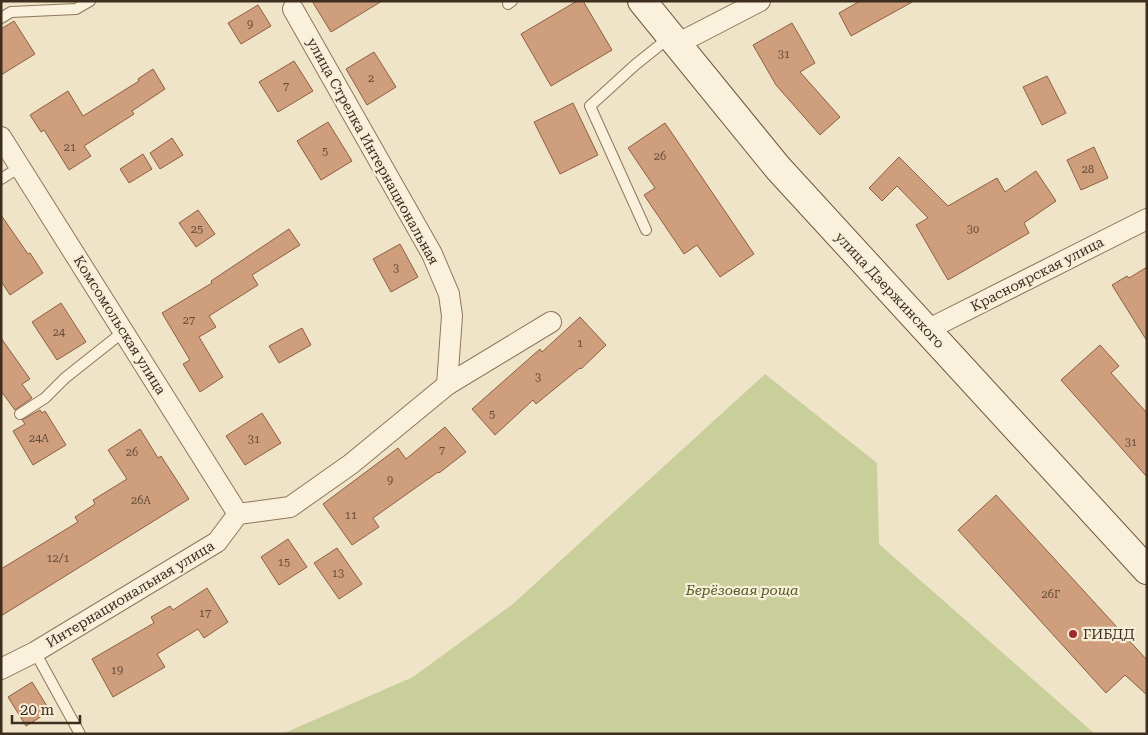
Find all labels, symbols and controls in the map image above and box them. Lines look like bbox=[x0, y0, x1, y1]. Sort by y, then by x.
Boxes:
house number: 9 bbox=[247, 18, 253, 31]
street label: улица Стрелка Интернациональная bbox=[304, 35, 442, 267]
house number: 31 bbox=[778, 48, 790, 61]
house number: 2 bbox=[368, 72, 374, 85]
house number: 7 bbox=[283, 80, 289, 93]
house number: 21 bbox=[64, 141, 76, 154]
house number: 5 bbox=[322, 145, 328, 158]
house number: 26 bbox=[654, 150, 666, 163]
house number: 28 bbox=[1082, 163, 1094, 176]
house number: 25 bbox=[191, 223, 203, 236]
house number: 30 bbox=[967, 223, 979, 236]
street label: улица Дзержинского bbox=[832, 229, 948, 351]
street label: Красноярская улица bbox=[968, 233, 1107, 315]
street label: Комсомольская улица bbox=[71, 253, 170, 398]
house number: 3 bbox=[393, 262, 399, 275]
house number: 27 bbox=[183, 314, 195, 327]
house number: 24 bbox=[53, 326, 66, 339]
house number: 1 bbox=[577, 337, 583, 350]
house number: 3 bbox=[535, 371, 541, 384]
house number: 5 bbox=[489, 408, 495, 421]
house number: 24А bbox=[29, 432, 49, 445]
house number: 31 bbox=[248, 433, 260, 446]
house number: 31 bbox=[1125, 436, 1137, 449]
house number: 7 bbox=[439, 444, 445, 457]
house number: 26 bbox=[126, 446, 138, 459]
house number: 9 bbox=[387, 474, 393, 487]
house number: 26А bbox=[131, 494, 151, 507]
house number: 11 bbox=[345, 509, 357, 522]
street label: Интернациональная улица bbox=[43, 537, 217, 651]
house number: 12/1 bbox=[46, 552, 70, 565]
house number: 15 bbox=[278, 556, 290, 569]
house number: 13 bbox=[332, 567, 344, 580]
park label: Берёзовая роща bbox=[685, 582, 798, 598]
house number: 26Г bbox=[1042, 588, 1061, 601]
house number: 17 bbox=[199, 607, 211, 620]
place label: ГИБДД bbox=[1083, 626, 1135, 642]
marker: ГИБДД bbox=[1067, 628, 1079, 640]
house number: 19 bbox=[111, 664, 123, 677]
scale bar bbox=[12, 692, 80, 724]
text: 20 m bbox=[20, 701, 55, 719]

